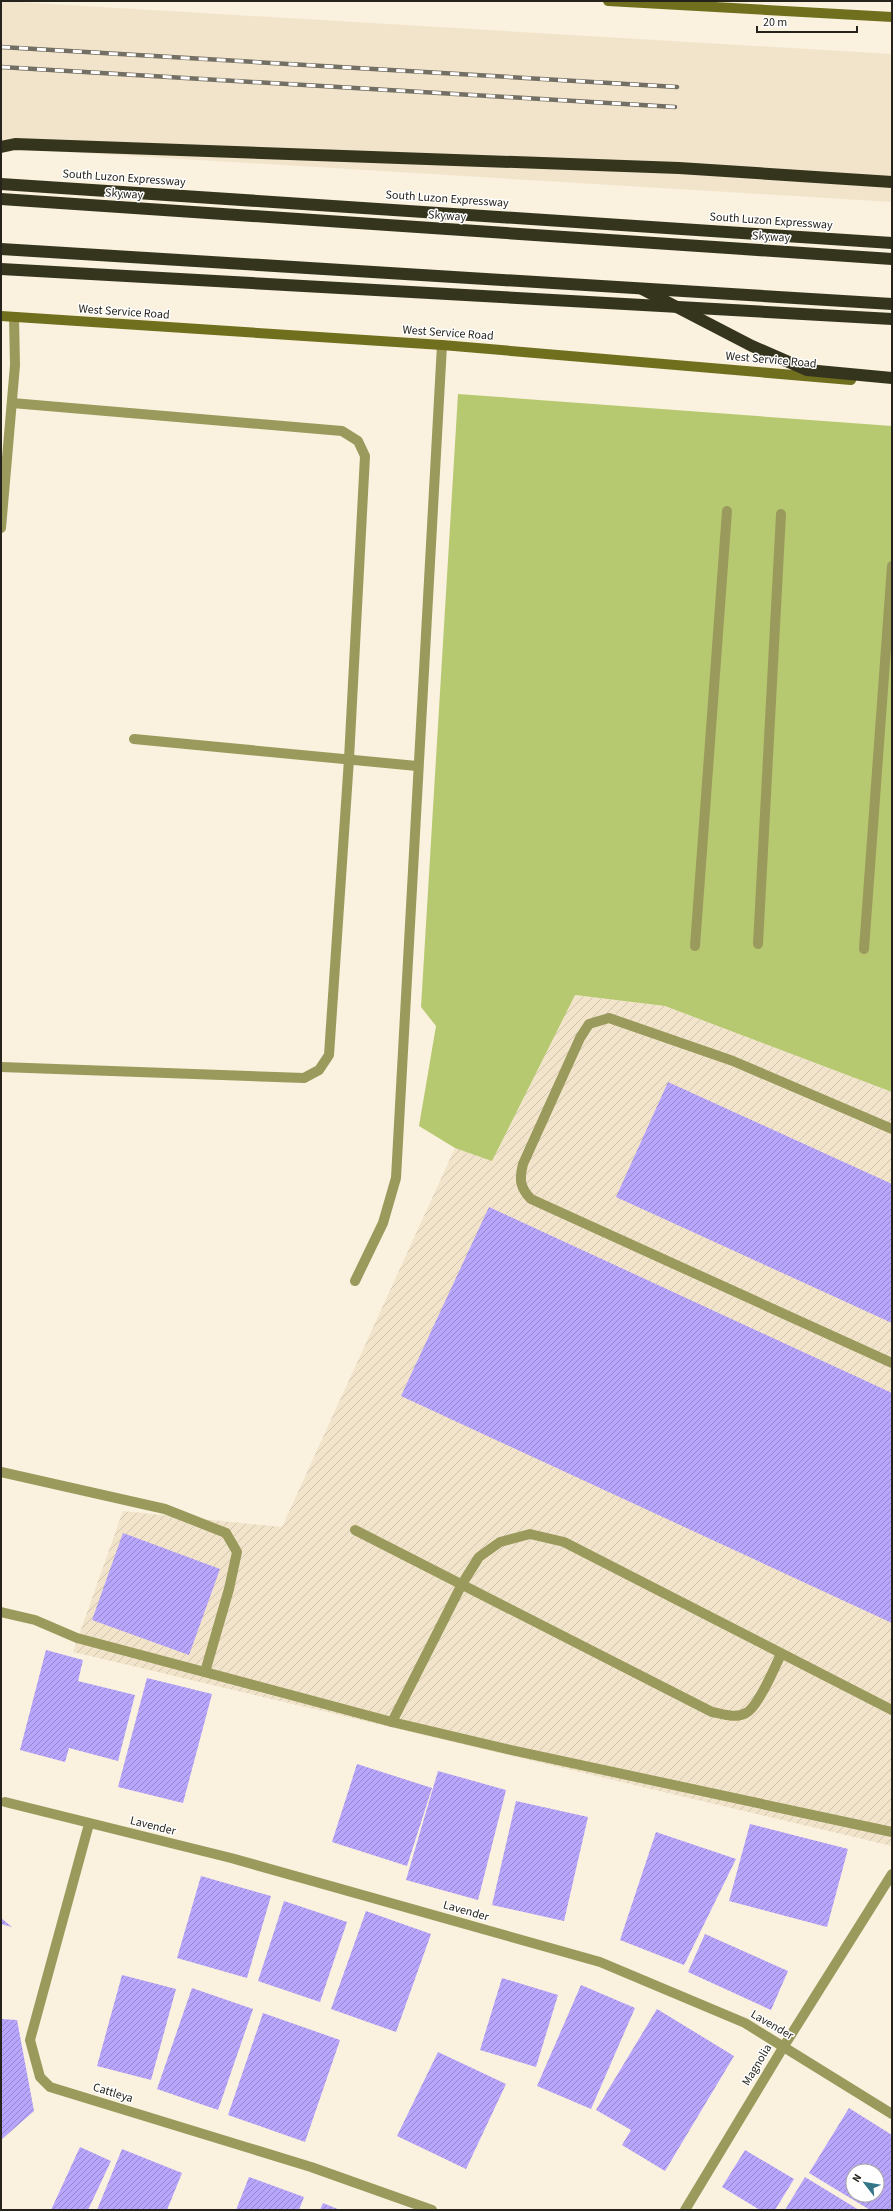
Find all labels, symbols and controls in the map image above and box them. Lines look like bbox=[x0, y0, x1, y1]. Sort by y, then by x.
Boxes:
scale bar bbox=[757, 8, 857, 34]
text: 20 m bbox=[763, 14, 787, 31]
street label: South Luzon Expressway bbox=[62, 165, 186, 191]
street label: Skyway bbox=[104, 184, 144, 204]
street label: South Luzon Expressway bbox=[385, 186, 509, 212]
street label: Skyway bbox=[427, 206, 467, 226]
street label: South Luzon Expressway bbox=[709, 208, 833, 234]
street label: Skyway bbox=[751, 227, 791, 247]
street label: West Service Road bbox=[78, 300, 170, 324]
street label: West Service Road bbox=[402, 321, 494, 345]
street label: West Service Road bbox=[725, 348, 817, 372]
street label: Lavender bbox=[128, 1812, 179, 1840]
street label: Lavender bbox=[441, 1896, 492, 1926]
street label: Lavender bbox=[748, 2006, 797, 2044]
street label: Magnolia bbox=[738, 2041, 776, 2089]
street label: Cattleya bbox=[91, 2079, 135, 2107]
north arrow bbox=[845, 2163, 885, 2203]
text: N bbox=[849, 2171, 865, 2185]

